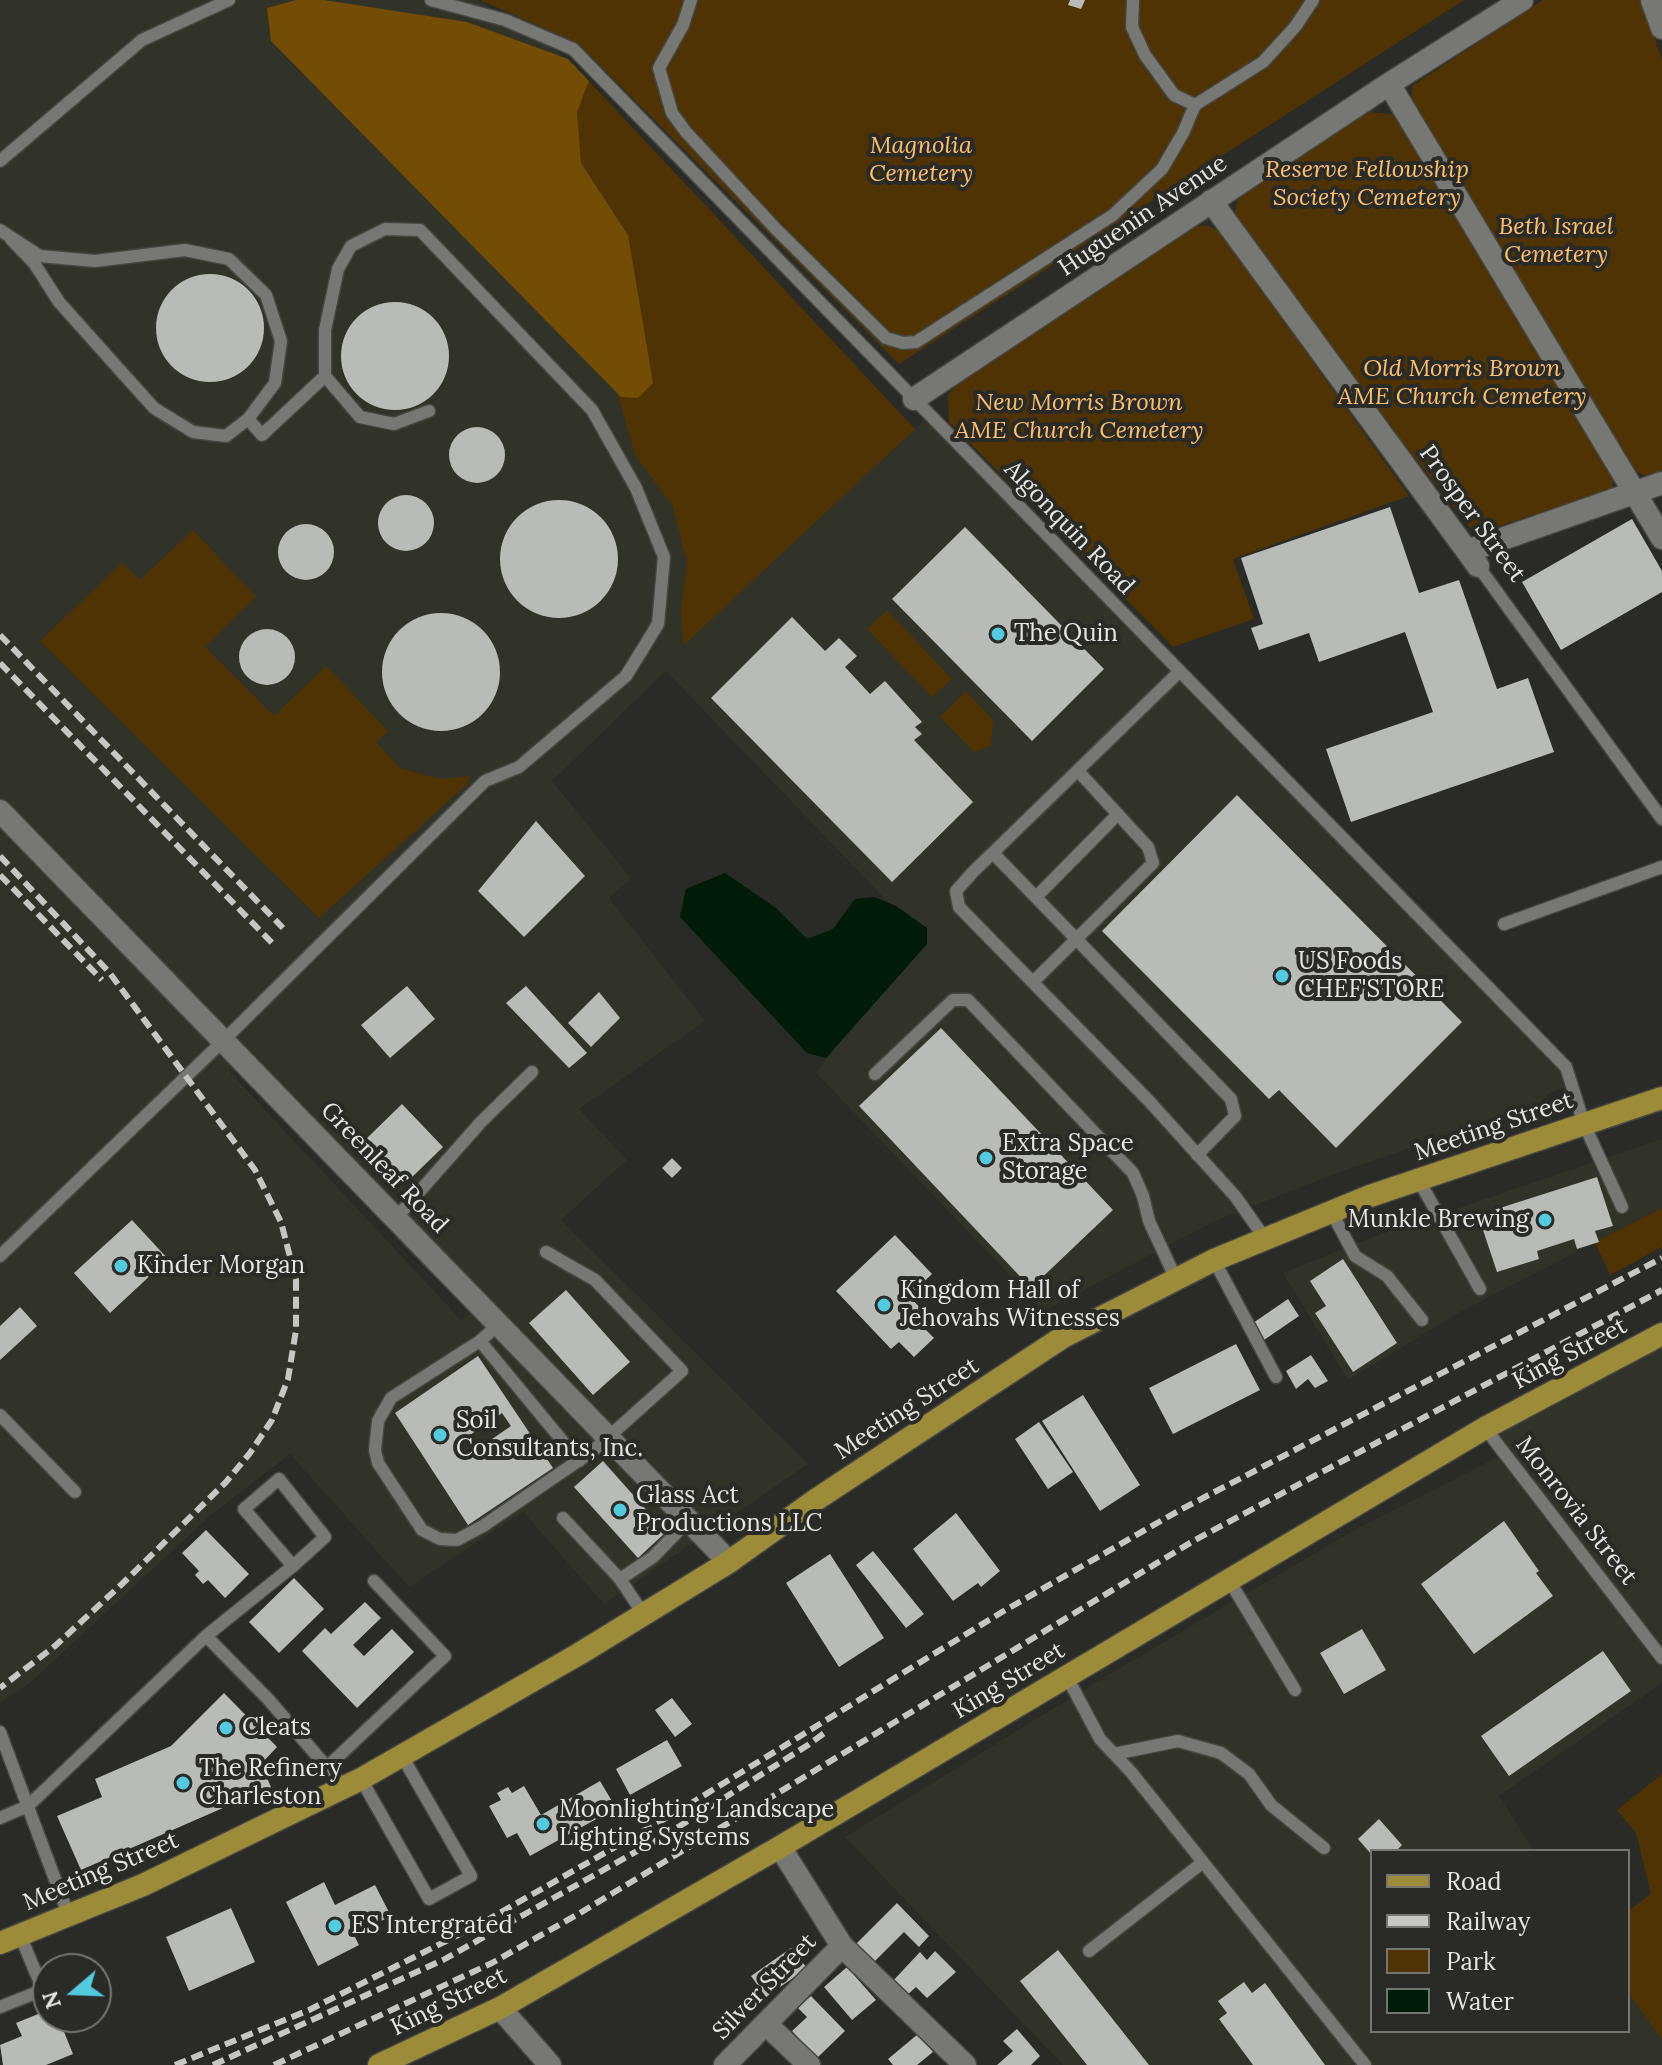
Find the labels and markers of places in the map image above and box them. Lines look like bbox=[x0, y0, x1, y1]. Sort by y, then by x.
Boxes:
place label: The Quin bbox=[1014, 620, 1118, 648]
marker: The Quin bbox=[989, 625, 1007, 643]
place label: US Foods CHEF'STORE bbox=[1298, 948, 1444, 1004]
marker: US Foods CHEF'STORE bbox=[1273, 967, 1291, 985]
place label: Extra Space Storage bbox=[1002, 1130, 1134, 1186]
marker: Extra Space Storage bbox=[977, 1149, 995, 1167]
place label: Munkle Brewing bbox=[1348, 1206, 1529, 1234]
marker: Munkle Brewing bbox=[1536, 1211, 1554, 1229]
place label: Kinder Morgan bbox=[137, 1252, 305, 1280]
marker: Kinder Morgan bbox=[112, 1257, 130, 1275]
place label: Kingdom Hall of Jehovahs Witnesses bbox=[900, 1277, 1120, 1333]
marker: Kingdom Hall of Jehovahs Witnesses bbox=[875, 1296, 893, 1314]
place label: Soil Consultants, Inc. bbox=[456, 1407, 643, 1463]
marker: Soil Consultants, Inc. bbox=[431, 1426, 449, 1444]
place label: Glass Act Productions LLC bbox=[636, 1482, 822, 1538]
marker: Glass Act Productions LLC bbox=[611, 1501, 629, 1519]
place label: Cleats bbox=[242, 1714, 311, 1742]
marker: Cleats bbox=[217, 1719, 235, 1737]
place label: The Refinery Charleston bbox=[199, 1755, 342, 1811]
marker: The Refinery Charleston bbox=[174, 1774, 192, 1792]
place label: Moonlighting Landscape Lighting Systems bbox=[559, 1796, 834, 1852]
marker: Moonlighting Landscape Lighting Systems bbox=[534, 1815, 552, 1833]
place label: ES Intergrated bbox=[351, 1912, 513, 1940]
marker: ES Intergrated bbox=[326, 1917, 344, 1935]

